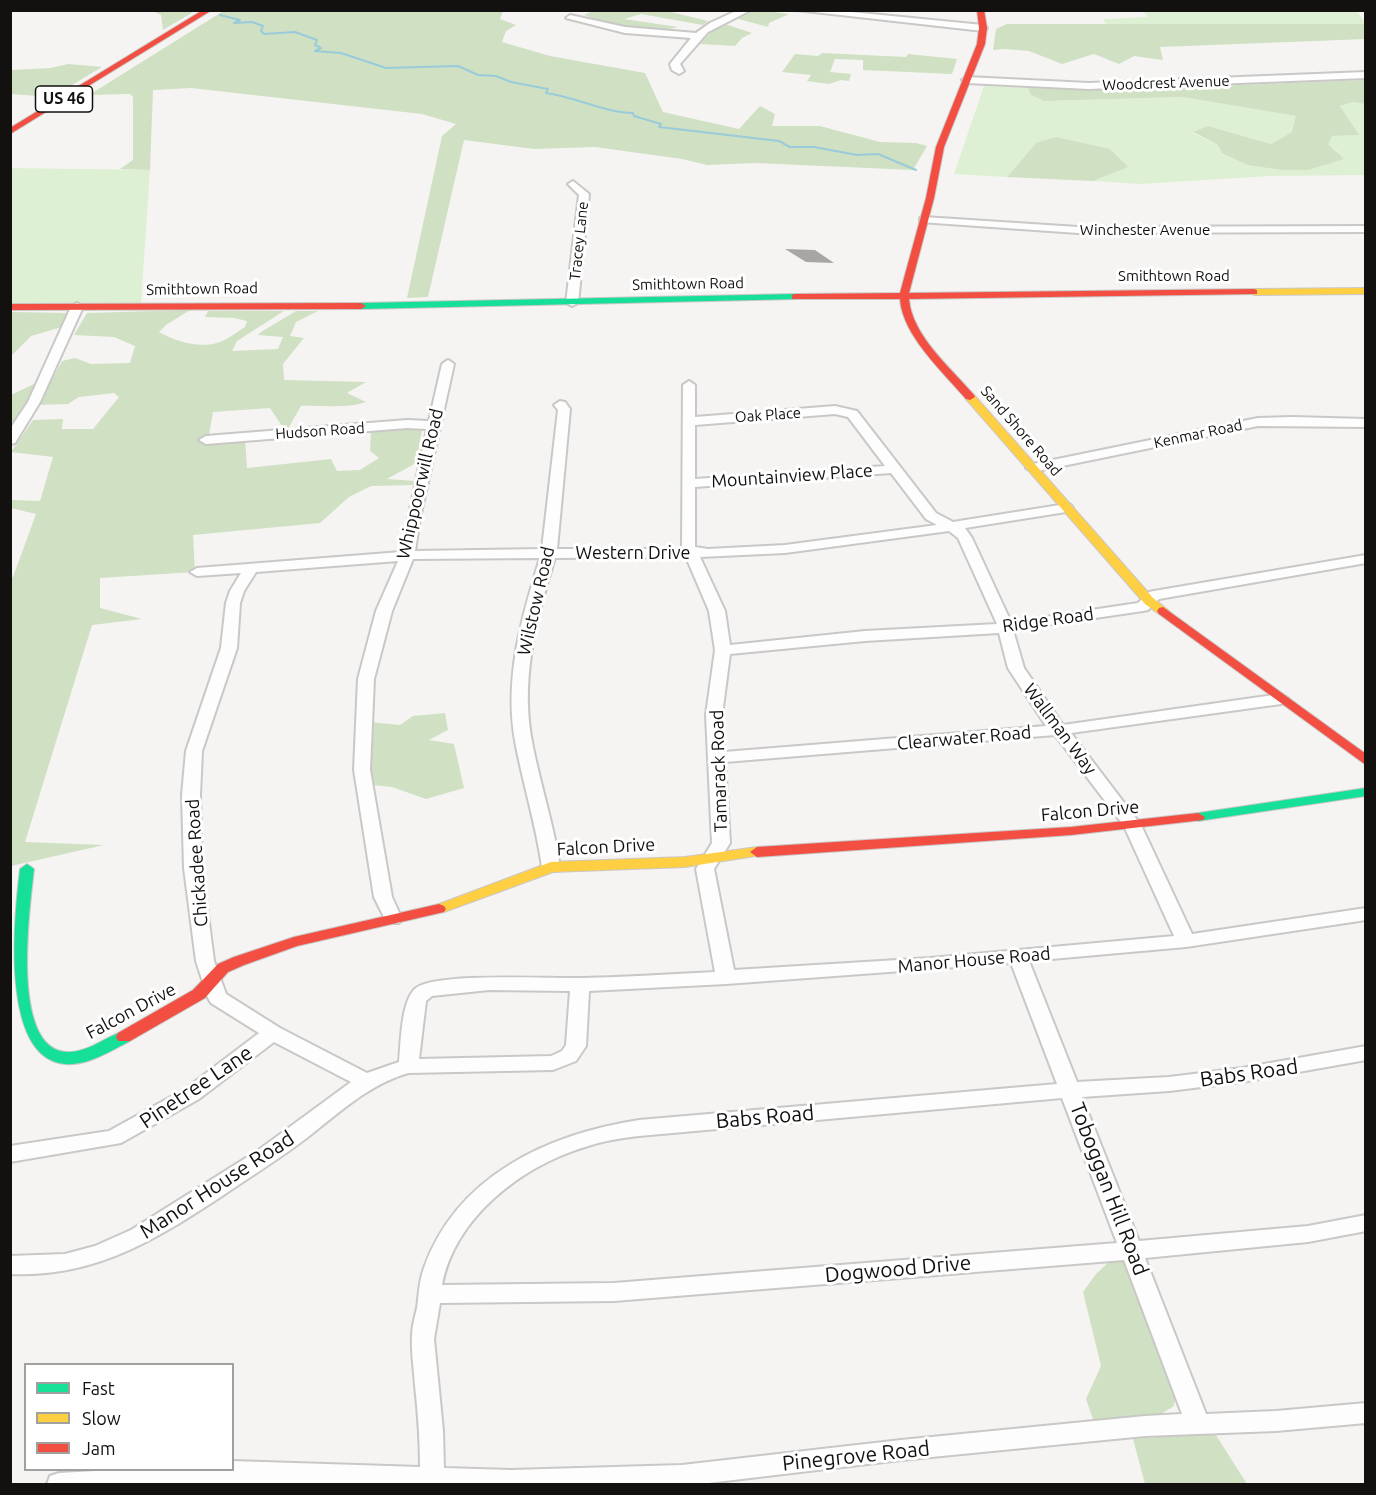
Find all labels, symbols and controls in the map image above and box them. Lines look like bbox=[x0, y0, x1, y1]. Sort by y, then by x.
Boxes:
street label: Woodcrest Avenue bbox=[1102, 72, 1230, 94]
road number: US 46 bbox=[36, 86, 92, 112]
street label: Tracey Lane bbox=[566, 201, 592, 281]
street label: Winchester Avenue bbox=[1080, 221, 1210, 239]
street label: Smithtown Road bbox=[1118, 267, 1230, 285]
street label: Smithtown Road bbox=[632, 274, 744, 294]
street label: Smithtown Road bbox=[146, 279, 258, 299]
street label: Sand Shore Road bbox=[977, 382, 1065, 480]
street label: Oak Place bbox=[734, 404, 802, 426]
street label: Whippoorwill Road bbox=[392, 407, 448, 561]
street label: Kenmar Road bbox=[1152, 416, 1244, 452]
street label: Hudson Road bbox=[275, 419, 365, 443]
street label: Mountainview Place bbox=[711, 460, 873, 492]
street label: Western Drive bbox=[576, 542, 690, 564]
street label: Wilstow Road bbox=[513, 544, 559, 658]
street label: Ridge Road bbox=[1001, 603, 1095, 637]
street label: Wallman Way bbox=[1019, 679, 1101, 779]
street label: Tamarack Road bbox=[706, 709, 732, 833]
street label: Clearwater Road bbox=[896, 721, 1032, 755]
street label: Falcon Drive bbox=[1040, 796, 1140, 826]
street label: Chickadee Road bbox=[182, 798, 212, 928]
street label: Falcon Drive bbox=[556, 834, 656, 860]
street label: Manor House Road bbox=[897, 943, 1051, 977]
street label: Falcon Drive bbox=[82, 978, 180, 1044]
street label: Pinetree Lane bbox=[135, 1040, 257, 1134]
street label: Babs Road bbox=[1198, 1054, 1300, 1092]
street label: Toboggan Hill Road bbox=[1064, 1099, 1154, 1279]
street label: Babs Road bbox=[715, 1100, 815, 1134]
street label: Manor House Road bbox=[135, 1126, 299, 1244]
street label: Dogwood Drive bbox=[824, 1250, 972, 1288]
legend bbox=[24, 1363, 234, 1471]
text: Fast bbox=[82, 1378, 115, 1398]
text: Slow bbox=[82, 1408, 121, 1428]
street label: Pinegrove Road bbox=[781, 1436, 931, 1476]
text: Jam bbox=[82, 1438, 116, 1458]

